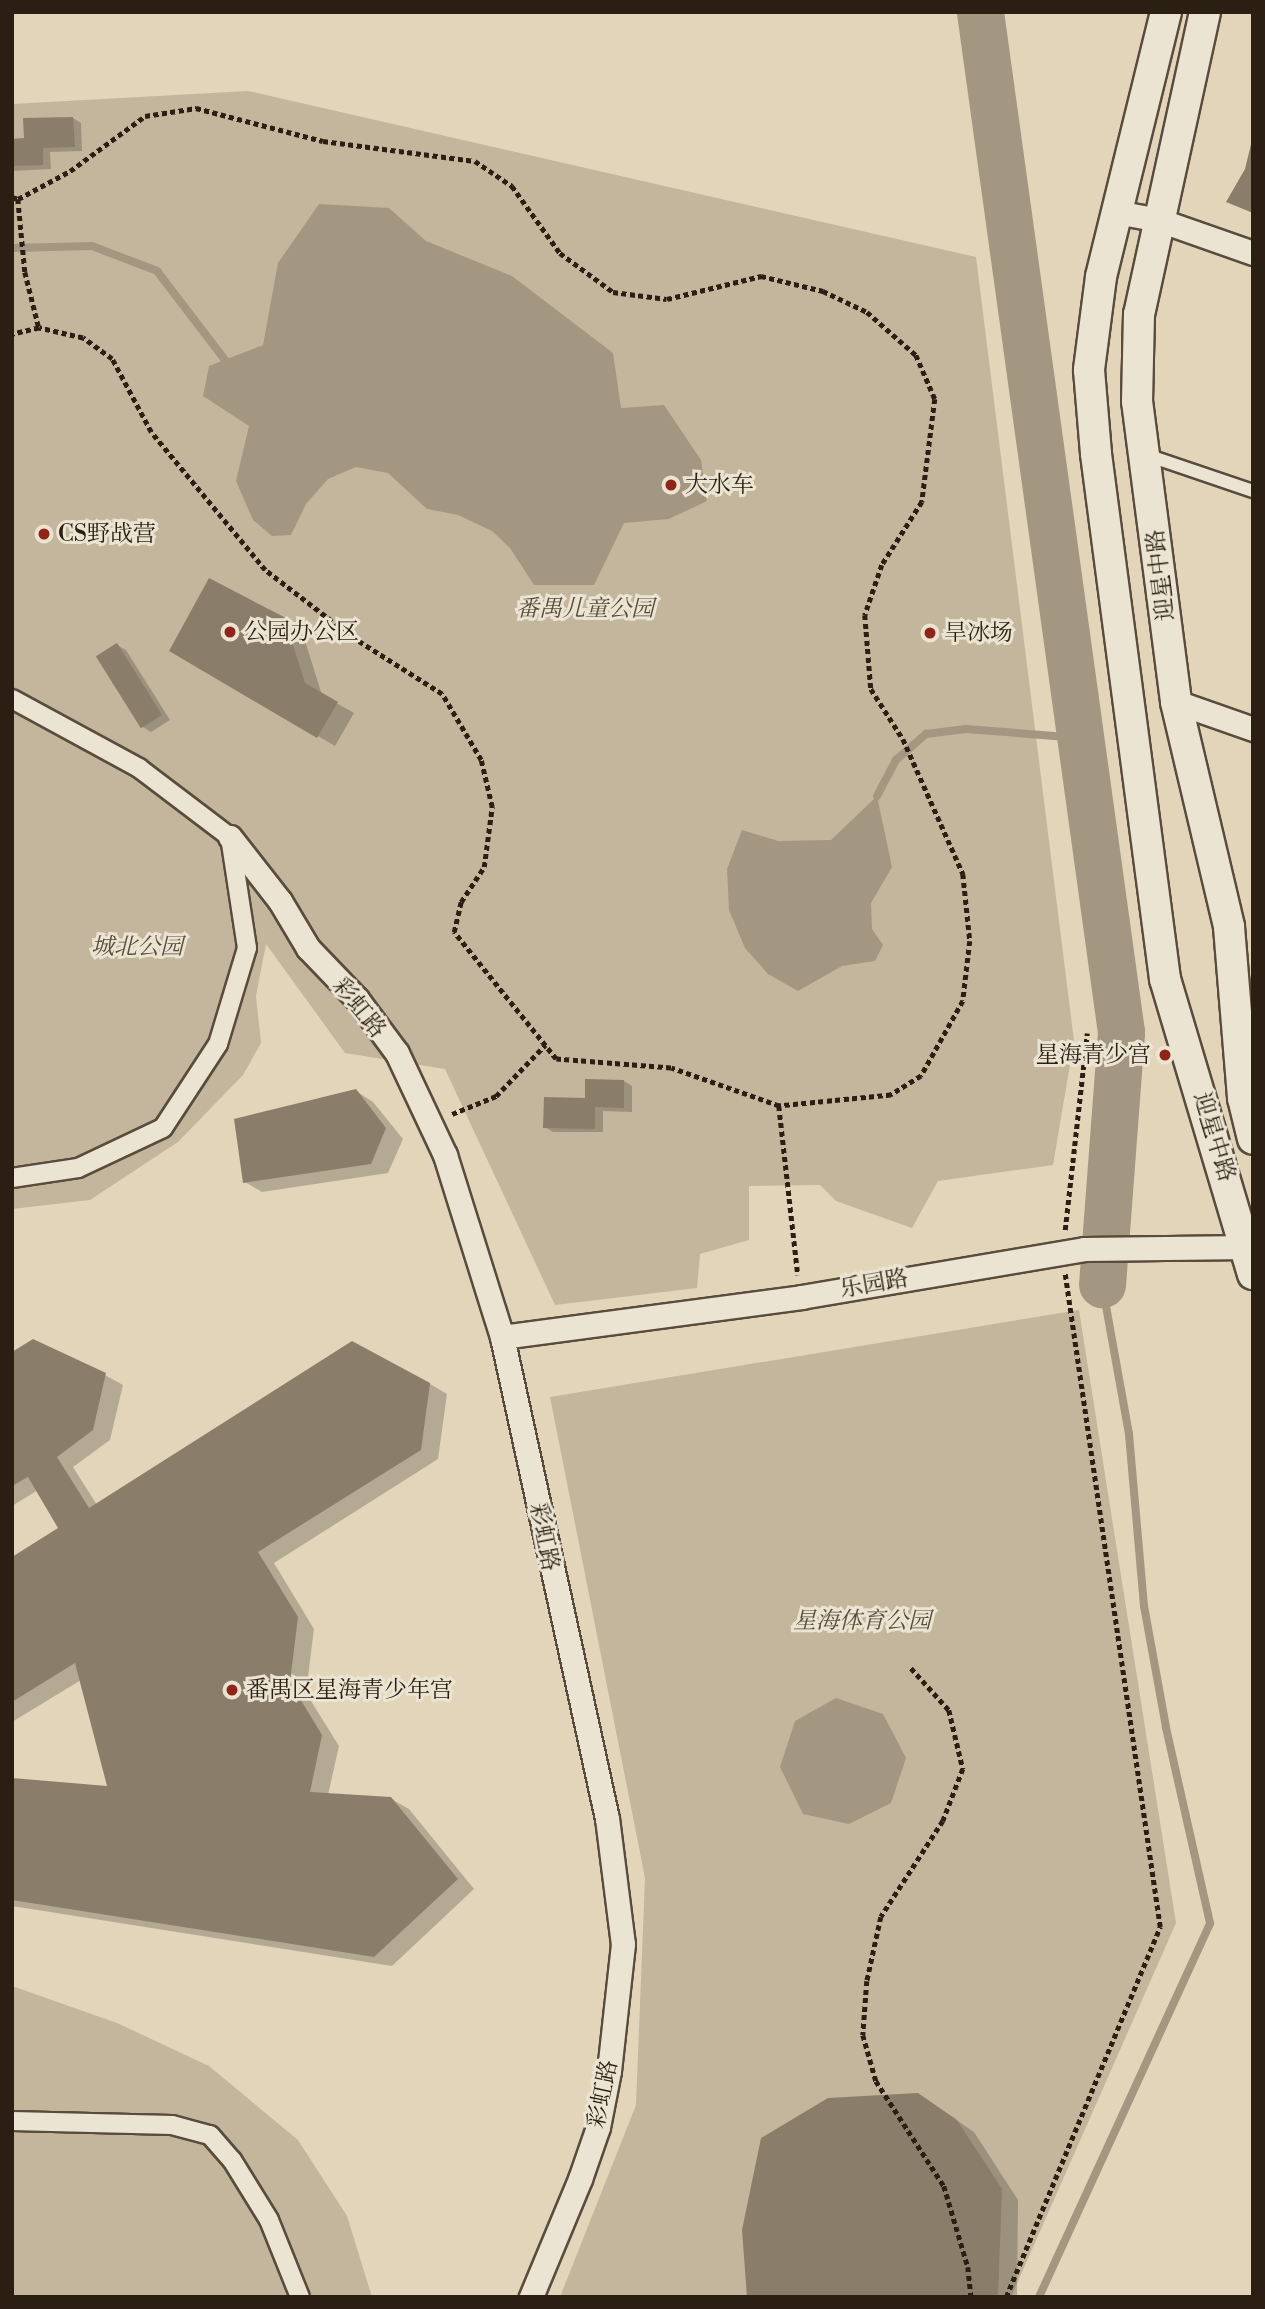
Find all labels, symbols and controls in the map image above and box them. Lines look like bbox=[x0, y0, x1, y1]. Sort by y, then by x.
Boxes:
place label: 大水车 bbox=[685, 471, 754, 499]
marker: 大水车 bbox=[663, 477, 679, 493]
place label: CS野战营 bbox=[58, 520, 156, 548]
marker: CS野战营 bbox=[36, 526, 52, 542]
street label: 迎星中路 bbox=[1142, 528, 1180, 622]
park label: 番禺儿童公园 bbox=[516, 595, 654, 623]
place label: 公园办公区 bbox=[244, 618, 359, 646]
place label: 旱冰场 bbox=[944, 619, 1013, 647]
marker: 公园办公区 bbox=[222, 624, 238, 640]
marker: 旱冰场 bbox=[922, 625, 938, 641]
park label: 城北公园 bbox=[91, 933, 183, 961]
street label: 彩虹路 bbox=[327, 973, 391, 1043]
place label: 星海青少宫 bbox=[1036, 1041, 1151, 1069]
marker: 星海青少宫 bbox=[1157, 1047, 1173, 1063]
street label: 迎星中路 bbox=[1187, 1089, 1241, 1185]
street label: 乐园路 bbox=[838, 1264, 910, 1304]
street label: 彩虹路 bbox=[524, 1501, 564, 1573]
park label: 星海体育公园 bbox=[793, 1607, 931, 1635]
place label: 番禺区星海青少年宫 bbox=[246, 1676, 453, 1704]
marker: 番禺区星海青少年宫 bbox=[224, 1682, 240, 1698]
street label: 彩虹路 bbox=[582, 2057, 624, 2131]

